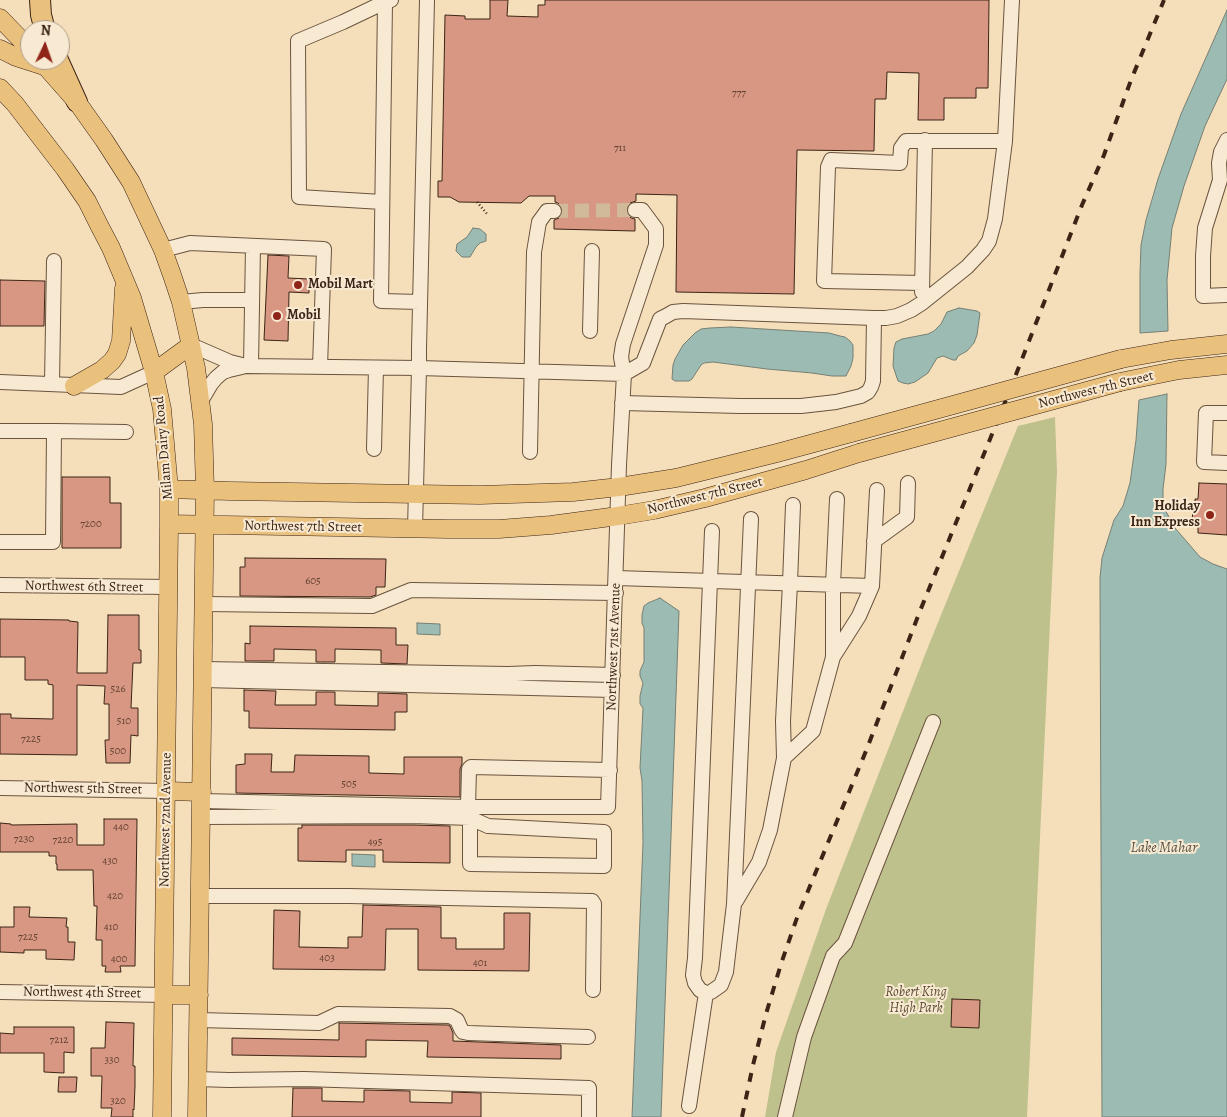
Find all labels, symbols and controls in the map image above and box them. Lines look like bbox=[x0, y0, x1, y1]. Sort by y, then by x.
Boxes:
north arrow bbox=[20, 20, 70, 70]
text: N bbox=[40, 21, 51, 40]
house number: 777 bbox=[732, 86, 746, 100]
house number: 711 bbox=[614, 141, 626, 155]
place label: Mobil Mart bbox=[308, 277, 373, 293]
marker: Mobil Mart bbox=[292, 279, 304, 291]
place label: Mobil bbox=[287, 308, 321, 324]
marker: Mobil bbox=[271, 310, 283, 322]
street label: Northwest 7th Street bbox=[1037, 368, 1155, 412]
street label: Milam Dairy Road bbox=[151, 395, 177, 501]
street label: Northwest 7th Street bbox=[646, 474, 764, 518]
place label: Holiday Inn Express bbox=[1130, 499, 1200, 532]
marker: Holiday Inn Express bbox=[1204, 509, 1216, 521]
house number: 7200 bbox=[80, 517, 102, 531]
street label: Northwest 7th Street bbox=[244, 518, 362, 536]
house number: 605 bbox=[305, 574, 321, 588]
street label: Northwest 6th Street bbox=[25, 578, 143, 596]
street label: Northwest 71st Avenue bbox=[603, 583, 625, 711]
house number: 526 bbox=[110, 682, 126, 696]
house number: 510 bbox=[117, 714, 131, 728]
house number: 7225 bbox=[21, 732, 41, 746]
house number: 500 bbox=[110, 744, 126, 758]
street label: Northwest 72nd Avenue bbox=[156, 752, 176, 888]
house number: 505 bbox=[341, 777, 357, 791]
street label: Northwest 5th Street bbox=[24, 780, 142, 798]
house number: 440 bbox=[113, 820, 129, 834]
house number: 7230 bbox=[14, 832, 34, 846]
house number: 7220 bbox=[53, 833, 73, 847]
house number: 495 bbox=[368, 835, 382, 849]
water label: Lake Mahar bbox=[1131, 839, 1197, 857]
house number: 430 bbox=[102, 854, 118, 868]
house number: 420 bbox=[107, 889, 123, 903]
house number: 410 bbox=[104, 920, 118, 934]
house number: 7225 bbox=[18, 930, 38, 944]
house number: 403 bbox=[319, 951, 335, 965]
house number: 400 bbox=[111, 952, 127, 966]
house number: 401 bbox=[473, 956, 487, 970]
street label: Northwest 4th Street bbox=[23, 984, 141, 1002]
park label: Robert King High Park bbox=[885, 985, 947, 1018]
house number: 7212 bbox=[50, 1033, 68, 1047]
house number: 330 bbox=[104, 1053, 120, 1067]
house number: 320 bbox=[110, 1094, 126, 1108]

